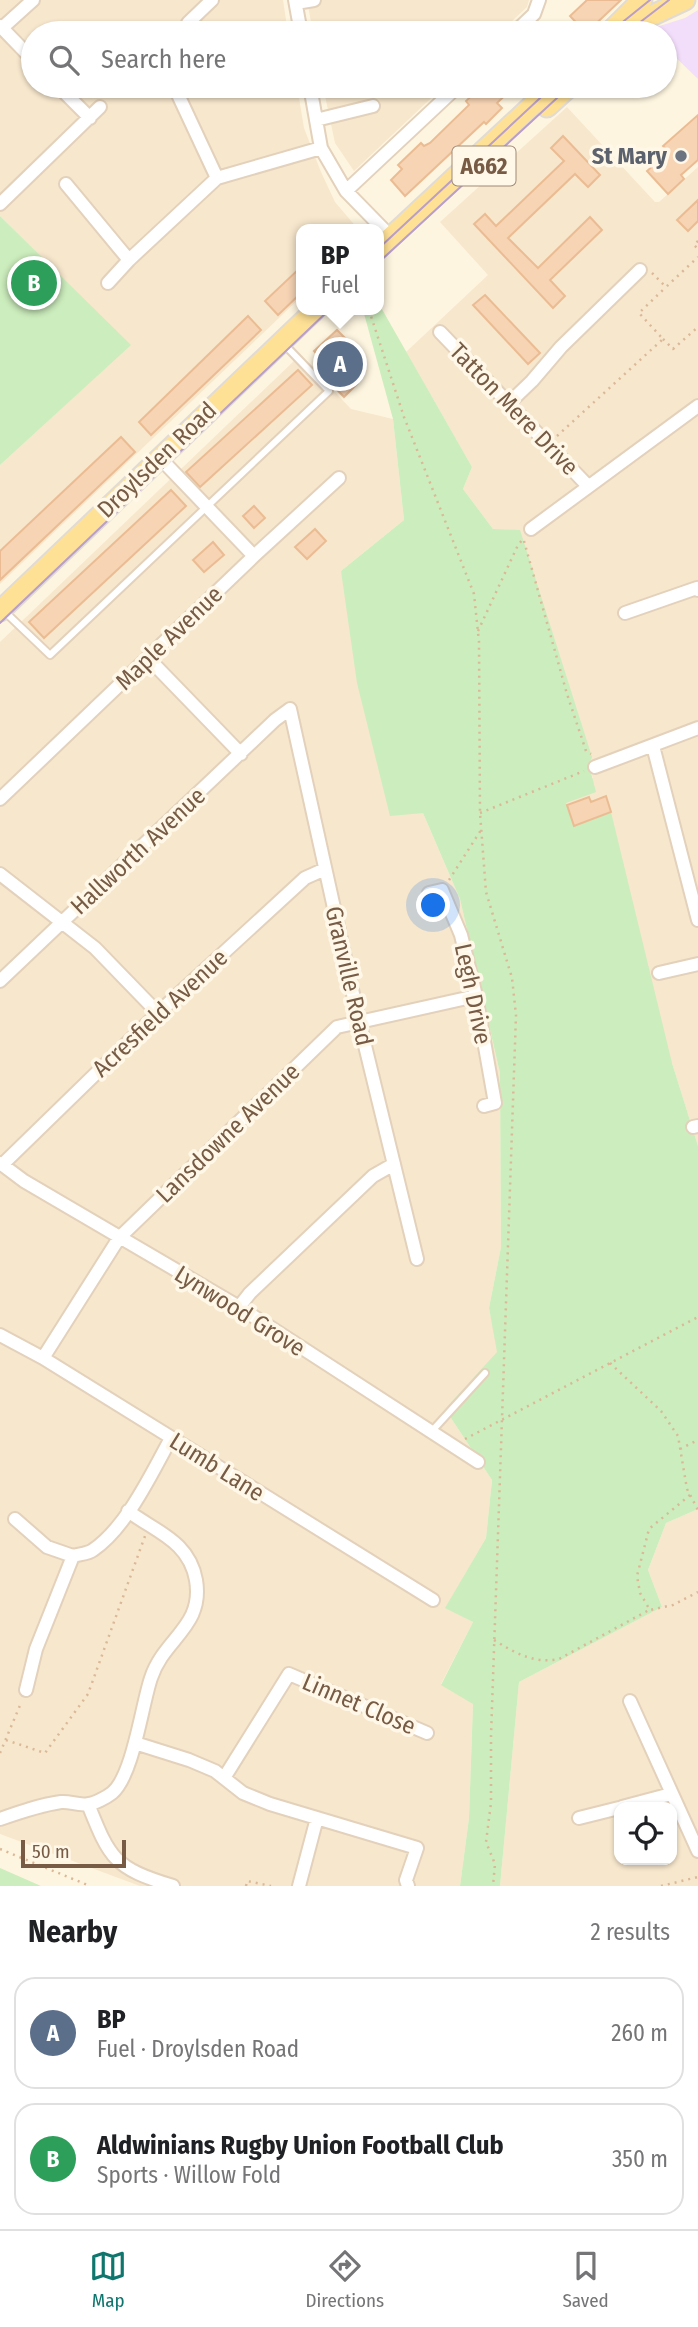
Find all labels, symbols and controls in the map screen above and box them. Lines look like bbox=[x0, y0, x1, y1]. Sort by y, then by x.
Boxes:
search box bbox=[21, 21, 677, 98]
icon: search bbox=[45, 41, 83, 79]
text: Search here bbox=[101, 44, 226, 75]
place label: St Mary bbox=[592, 142, 668, 170]
road number: A662 bbox=[452, 146, 516, 186]
marker: St Mary bbox=[673, 148, 689, 164]
popup bbox=[296, 224, 384, 315]
text: BP bbox=[321, 240, 349, 271]
pin: B bbox=[11, 257, 57, 309]
text: Fuel bbox=[321, 271, 359, 299]
street label: Tatton Mere Drive bbox=[444, 337, 584, 481]
pin: A bbox=[317, 338, 363, 390]
street label: Droylsden Road bbox=[92, 396, 222, 524]
street label: Maple Avenue bbox=[110, 580, 228, 696]
street label: Hallworth Avenue bbox=[65, 782, 211, 920]
your location bbox=[416, 888, 450, 922]
street label: Granville Road bbox=[319, 904, 379, 1048]
street label: Legh Drive bbox=[449, 941, 497, 1047]
street label: Acresfield Avenue bbox=[87, 943, 233, 1083]
street label: Lansdowne Avenue bbox=[150, 1057, 306, 1209]
street label: Lynwood Grove bbox=[170, 1260, 310, 1362]
street label: Lumb Lane bbox=[164, 1427, 270, 1507]
street label: Linnet Close bbox=[298, 1668, 420, 1740]
map controls bbox=[614, 1802, 677, 1865]
button: locate bbox=[614, 1802, 677, 1865]
scale bar bbox=[21, 1837, 126, 1869]
text: 50 m bbox=[32, 1840, 70, 1863]
text: Nearby bbox=[28, 1914, 117, 1950]
text: 2 results bbox=[590, 1918, 670, 1946]
text: BP bbox=[97, 2004, 126, 2035]
text: A bbox=[47, 2019, 59, 2047]
text: 260 m bbox=[611, 2019, 668, 2047]
text: Fuel · Droylsden Road bbox=[97, 2035, 299, 2063]
text: Aldwinians Rugby Union Football Club bbox=[97, 2130, 504, 2161]
text: B bbox=[47, 2145, 59, 2173]
text: 350 m bbox=[612, 2145, 668, 2173]
text: Sports · Willow Fold bbox=[97, 2161, 281, 2189]
tab: Map bbox=[89, 2247, 127, 2312]
tab: Directions bbox=[305, 2247, 384, 2312]
tab: Saved bbox=[562, 2247, 609, 2312]

